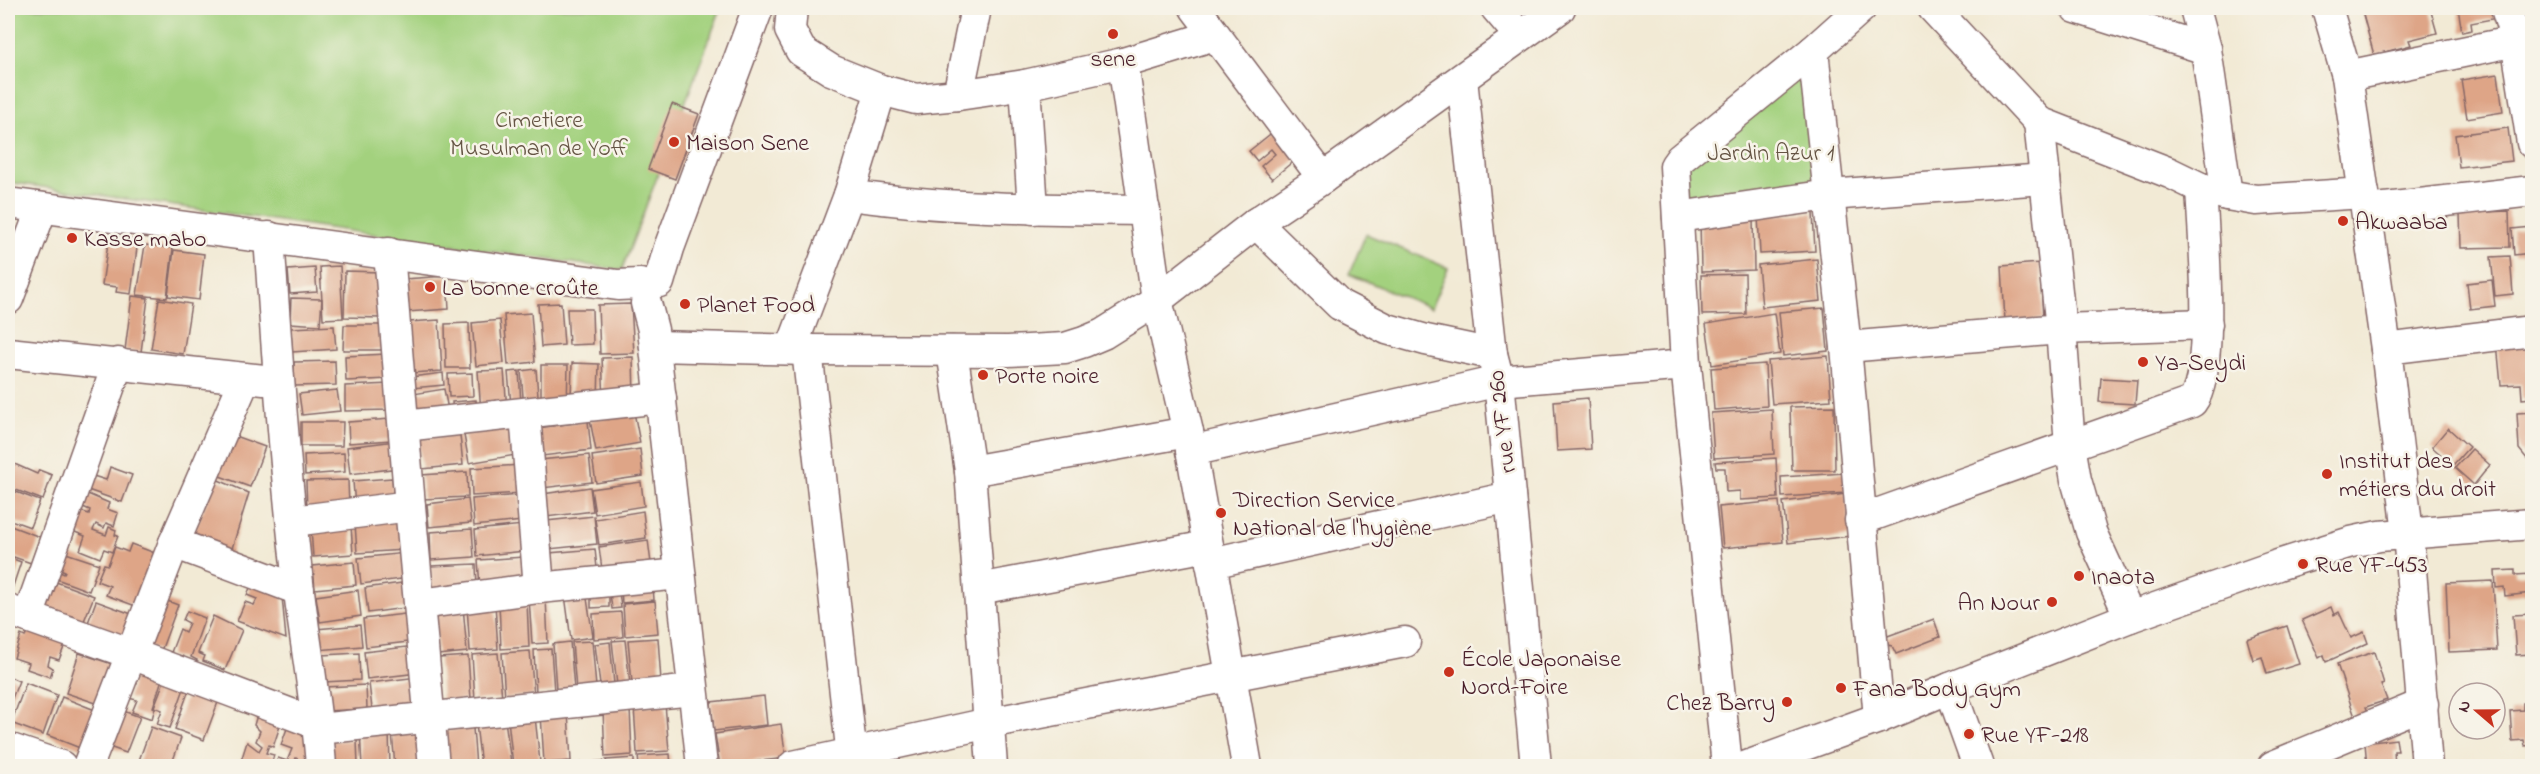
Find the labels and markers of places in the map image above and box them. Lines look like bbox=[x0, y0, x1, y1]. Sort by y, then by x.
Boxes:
marker: sene bbox=[1106, 27, 1120, 41]
place label: sene bbox=[1090, 43, 1136, 78]
place label: Maison Sene bbox=[686, 127, 809, 162]
marker: Maison Sene bbox=[667, 135, 681, 149]
place label: Akwaaba bbox=[2355, 206, 2448, 241]
marker: Akwaaba bbox=[2336, 214, 2350, 228]
place label: Kasse mabo bbox=[84, 223, 207, 258]
marker: Kasse mabo bbox=[65, 231, 79, 245]
place label: La bonne croûte bbox=[442, 272, 599, 307]
marker: La bonne croûte bbox=[423, 280, 437, 294]
place label: Planet Food bbox=[697, 289, 815, 324]
marker: Planet Food bbox=[678, 297, 692, 311]
place label: Ya-Seydi bbox=[2155, 347, 2246, 383]
marker: Ya-Seydi bbox=[2136, 355, 2150, 369]
place label: Porte noire bbox=[995, 360, 1099, 395]
marker: Porte noire bbox=[976, 368, 990, 382]
place label: Institut des métiers du droit bbox=[2339, 445, 2496, 508]
marker: Institut des métiers du droit bbox=[2320, 467, 2334, 481]
place label: Direction Service National de l'hygiène bbox=[1232, 484, 1432, 548]
marker: Direction Service National de l'hygiène bbox=[1214, 506, 1228, 520]
place label: Rue YF-453 bbox=[2315, 549, 2428, 584]
marker: Rue YF-453 bbox=[2296, 557, 2310, 571]
place label: Inaota bbox=[2091, 561, 2155, 596]
marker: Inaota bbox=[2072, 569, 2086, 583]
place label: An Nour bbox=[1958, 587, 2041, 622]
marker: An Nour bbox=[2045, 595, 2059, 609]
place label: École Japonaise Nord-Foire bbox=[1461, 643, 1621, 706]
marker: École Japonaise Nord-Foire bbox=[1442, 665, 1456, 679]
place label: Fana Body Gym bbox=[1852, 673, 2021, 709]
marker: Fana Body Gym bbox=[1834, 681, 1848, 695]
place label: Chez Barry bbox=[1666, 687, 1775, 723]
marker: Chez Barry bbox=[1780, 695, 1794, 709]
place label: Rue YF-218 bbox=[1981, 719, 2089, 754]
marker: Rue YF-218 bbox=[1962, 727, 1976, 741]

